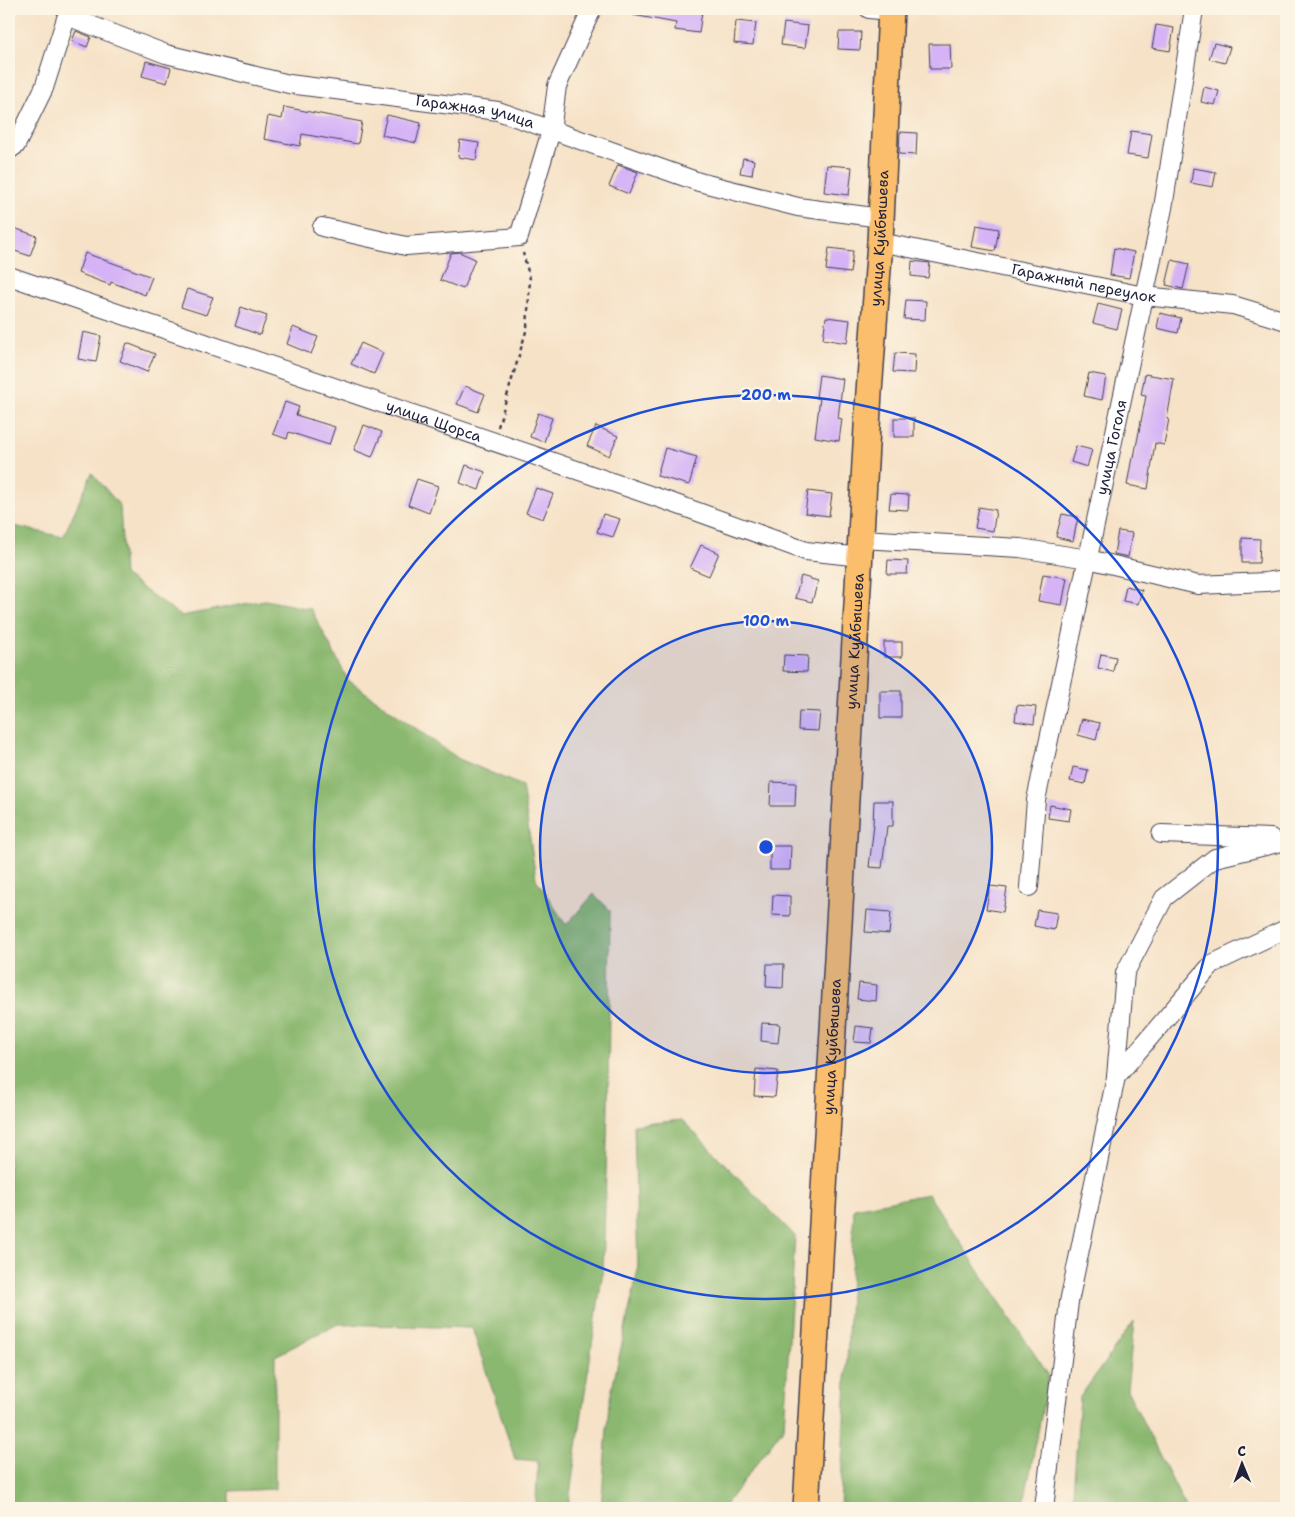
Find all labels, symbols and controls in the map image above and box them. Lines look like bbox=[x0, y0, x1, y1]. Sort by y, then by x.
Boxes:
street label: Гаражная улица bbox=[414, 90, 538, 133]
street label: улица Куйбышева bbox=[865, 169, 893, 307]
street label: Гаражный переулок bbox=[1010, 259, 1157, 307]
text: 200 m bbox=[741, 385, 791, 405]
street label: улица Щорса bbox=[383, 396, 485, 447]
street label: улица Гоголя bbox=[1092, 398, 1132, 497]
street label: улица Куйбышева bbox=[841, 572, 869, 710]
text: 100 m bbox=[743, 611, 789, 631]
centre of rings bbox=[757, 838, 775, 856]
street label: улица Куйбышева bbox=[818, 977, 846, 1115]
north arrow bbox=[1218, 1440, 1268, 1490]
text: С bbox=[1237, 1442, 1246, 1460]

